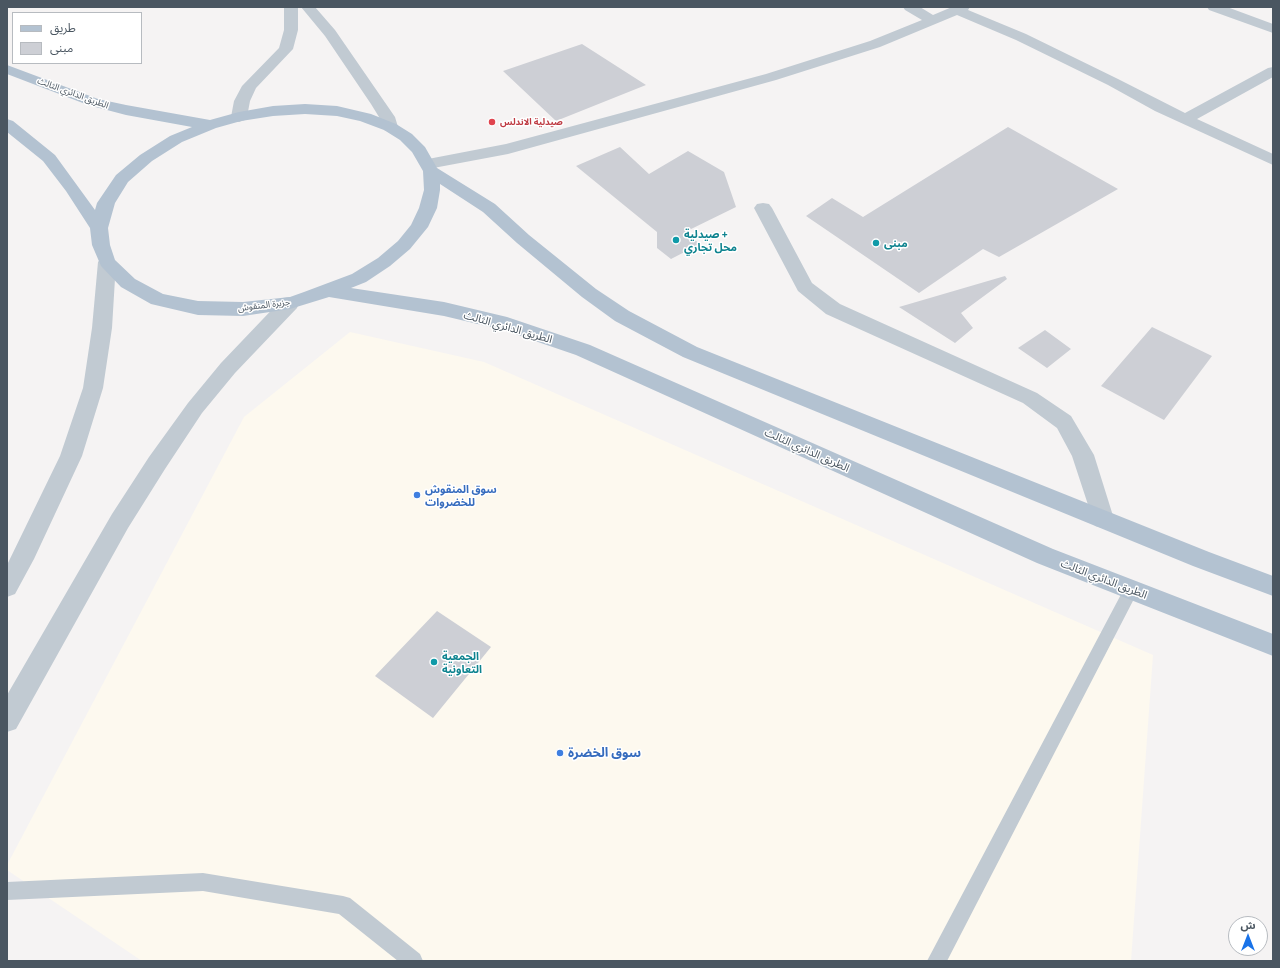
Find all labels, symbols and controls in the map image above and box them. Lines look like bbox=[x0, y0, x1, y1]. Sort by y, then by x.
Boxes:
legend bbox=[12, 12, 142, 64]
text: طريق bbox=[50, 20, 76, 34]
text: مبنى bbox=[50, 40, 73, 54]
street label: الطريق الدائري الثالث bbox=[36, 75, 110, 111]
marker: صيدلية الاندلس bbox=[487, 117, 497, 127]
place label: صيدلية الاندلس bbox=[500, 117, 563, 127]
place label: صيدلية + محل تجاري bbox=[684, 227, 737, 253]
marker: صيدلية + محل تجاري bbox=[671, 235, 681, 245]
place label: مبنى bbox=[884, 236, 908, 250]
marker: مبنى bbox=[871, 238, 881, 248]
street label: جزيرة المنقوش bbox=[237, 296, 291, 314]
street label: الطريق الدائري الثالث bbox=[462, 308, 554, 346]
street label: الطريق الدائري الثالث bbox=[762, 425, 852, 475]
place label: سوق المنقوش للخضروات bbox=[425, 482, 497, 508]
marker: سوق المنقوش للخضروات bbox=[412, 490, 422, 500]
street label: الطريق الدائري الثالث bbox=[1059, 556, 1149, 602]
place label: الجمعية التعاونية bbox=[442, 649, 482, 675]
marker: الجمعية التعاونية bbox=[429, 657, 439, 667]
place label: سوق الخضرة bbox=[568, 745, 641, 761]
marker: سوق الخضرة bbox=[555, 748, 565, 758]
north arrow bbox=[1228, 916, 1268, 956]
text: ش bbox=[1240, 918, 1256, 931]

